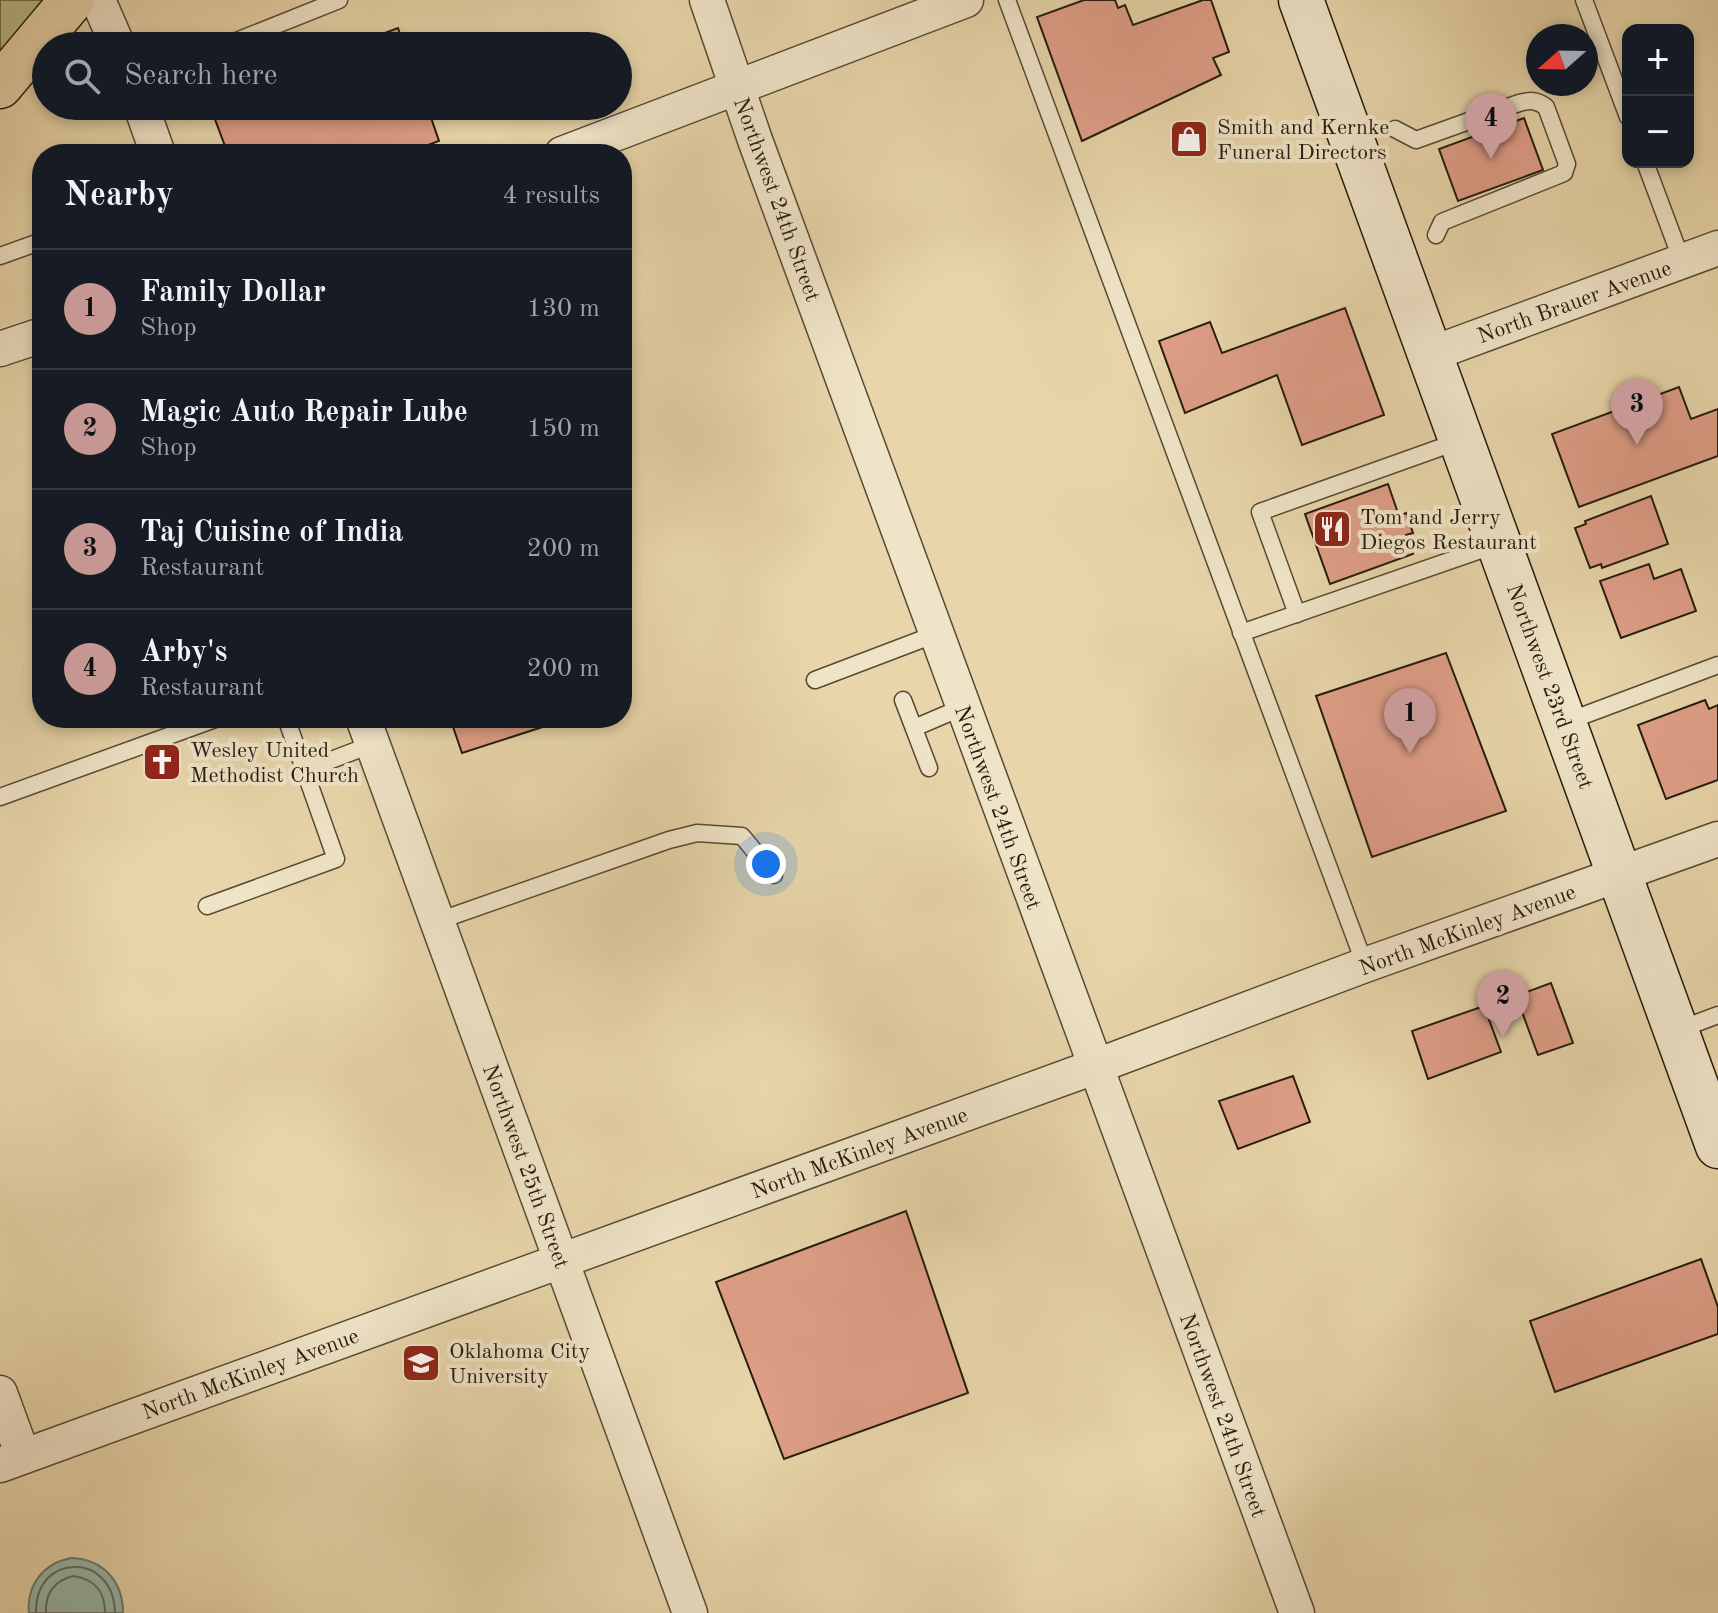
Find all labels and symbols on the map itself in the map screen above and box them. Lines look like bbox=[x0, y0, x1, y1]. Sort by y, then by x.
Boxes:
north arrow bbox=[1526, 24, 1598, 96]
pin: 4 bbox=[1465, 93, 1517, 159]
street label: Northwest 24th Street bbox=[729, 95, 823, 305]
place label: Smith and Kernke Funeral Directors bbox=[1217, 117, 1389, 164]
shop icon: Smith and Kernke Funeral Directors bbox=[1168, 118, 1210, 160]
street label: North Brauer Avenue bbox=[1475, 258, 1675, 348]
pin: 3 bbox=[1611, 379, 1663, 445]
place label: Tom and Jerry Diegos Restaurant bbox=[1360, 507, 1537, 554]
restaurant icon: Tom and Jerry Diegos Restaurant bbox=[1311, 508, 1353, 550]
street label: Northwest 23rd Street bbox=[1502, 581, 1596, 792]
pin: 1 bbox=[1384, 688, 1436, 754]
street label: Northwest 24th Street bbox=[950, 703, 1044, 913]
place label: Wesley United Methodist Church bbox=[190, 740, 359, 787]
church icon: Wesley United Methodist Church bbox=[141, 741, 183, 783]
your location bbox=[746, 844, 786, 884]
street label: North McKinley Avenue bbox=[1356, 881, 1579, 980]
pin: 2 bbox=[1477, 971, 1529, 1037]
street label: Northwest 25th Street bbox=[478, 1062, 572, 1272]
street label: North McKinley Avenue bbox=[748, 1104, 971, 1203]
street label: Northwest 24th Street bbox=[1175, 1311, 1269, 1521]
street label: North McKinley Avenue bbox=[139, 1325, 362, 1424]
place label: Oklahoma City University bbox=[449, 1341, 590, 1388]
school or university icon: Oklahoma City University bbox=[400, 1342, 442, 1384]

